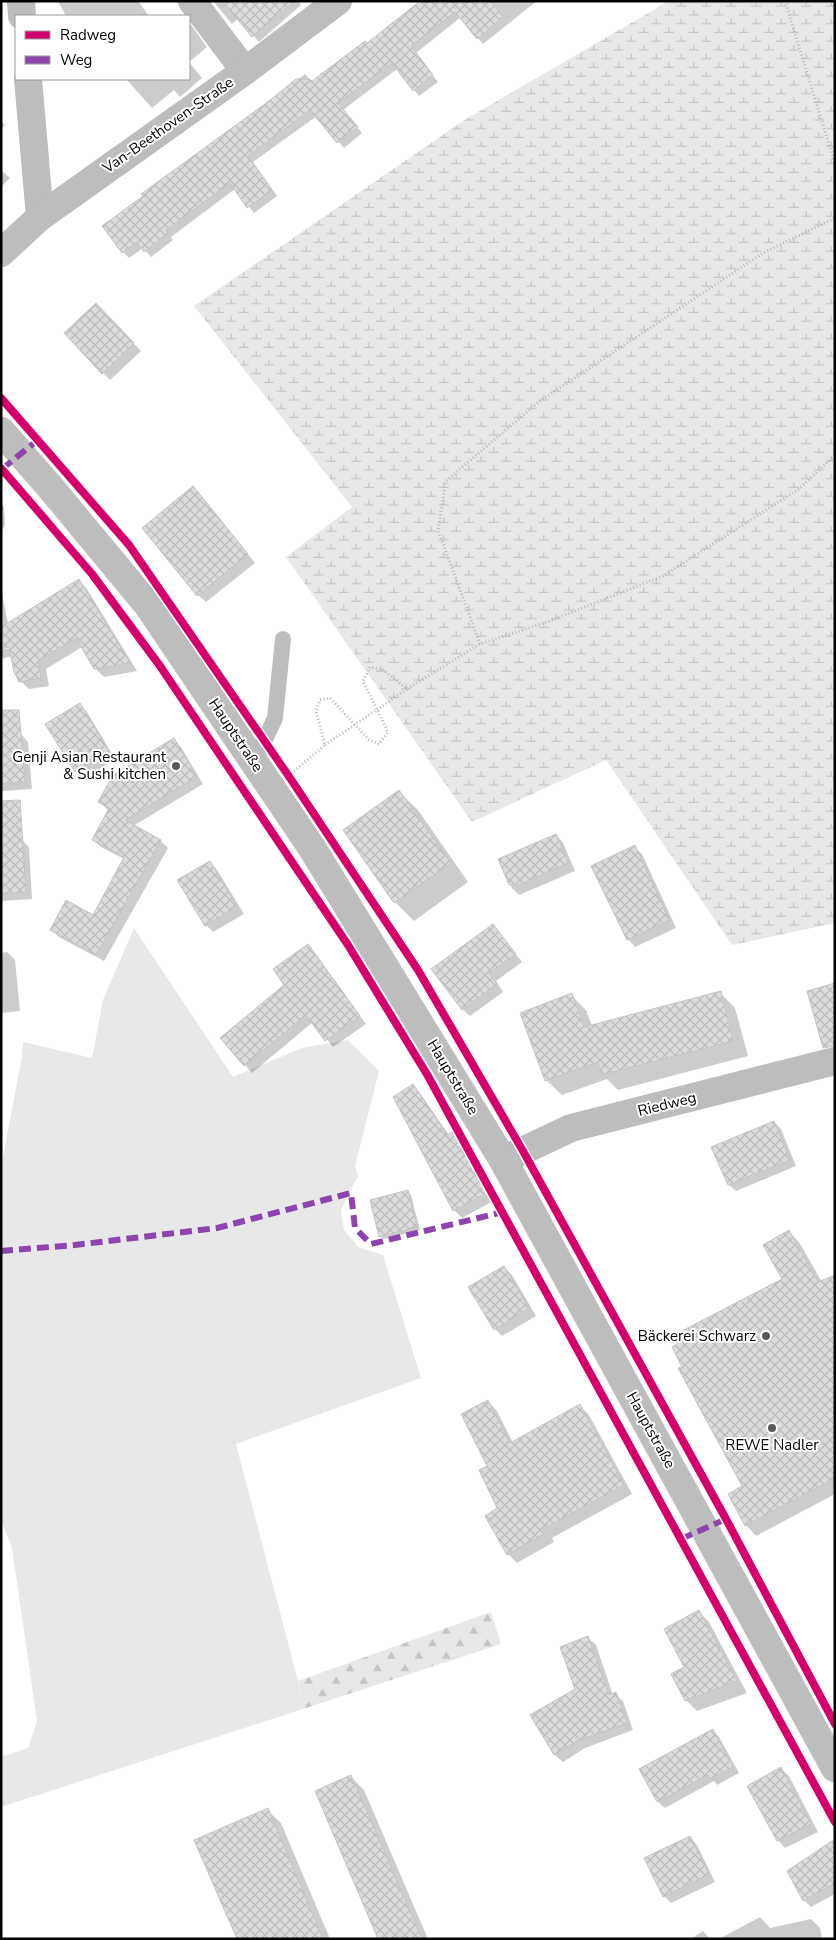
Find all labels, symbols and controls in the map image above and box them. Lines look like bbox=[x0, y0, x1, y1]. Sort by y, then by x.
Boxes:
legend bbox=[15, 15, 190, 80]
text: Radweg bbox=[60, 25, 116, 45]
text: Weg bbox=[60, 50, 92, 70]
street label: Van-Beethoven-Straße bbox=[98, 72, 237, 178]
street label: Hauptstraße bbox=[204, 694, 268, 776]
place label: Genji Asian Restaurant & Sushi kitchen bbox=[12, 747, 167, 784]
marker: Genji Asian Restaurant & Sushi kitchen bbox=[170, 760, 182, 772]
street label: Hauptstraße bbox=[423, 1036, 483, 1118]
street label: Riedweg bbox=[636, 1087, 698, 1121]
place label: Bäckerei Schwarz bbox=[638, 1326, 756, 1346]
marker: Bäckerei Schwarz bbox=[760, 1330, 772, 1342]
street label: Hauptstraße bbox=[622, 1388, 680, 1472]
marker: REWE Nadler bbox=[766, 1422, 778, 1434]
place label: REWE Nadler bbox=[725, 1435, 819, 1455]

